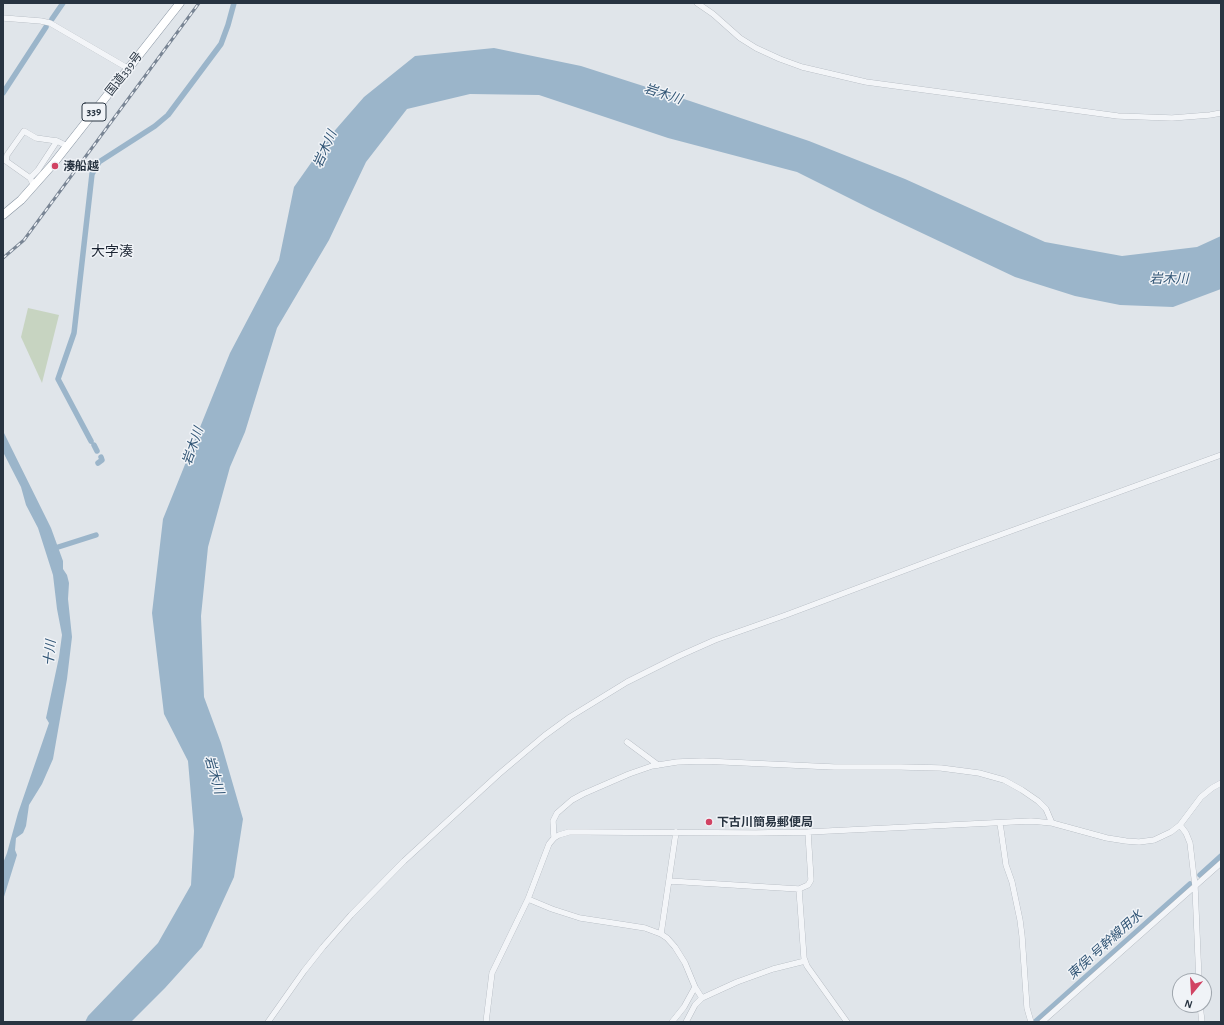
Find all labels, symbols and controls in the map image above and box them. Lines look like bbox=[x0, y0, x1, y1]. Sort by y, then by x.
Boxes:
street label: 国道339号 bbox=[102, 49, 146, 99]
water label: 岩木川 bbox=[642, 81, 684, 107]
road number: 339 bbox=[82, 103, 106, 121]
water label: 岩木川 bbox=[310, 128, 340, 170]
place label: 湊船越 bbox=[63, 159, 99, 173]
marker: 湊船越 bbox=[50, 161, 60, 171]
district label: 大字湊 bbox=[91, 244, 133, 260]
water label: 岩木川 bbox=[1150, 271, 1188, 287]
water label: 岩木川 bbox=[179, 425, 207, 467]
water label: 十川 bbox=[41, 639, 59, 667]
water label: 岩木川 bbox=[201, 754, 227, 796]
place label: 下古川簡易郵便局 bbox=[717, 815, 813, 829]
marker: 下古川簡易郵便局 bbox=[704, 817, 714, 827]
water label: 東俣1号幹線用水 bbox=[1064, 907, 1146, 983]
north arrow bbox=[1172, 973, 1212, 1013]
text: N bbox=[1183, 998, 1194, 1010]

